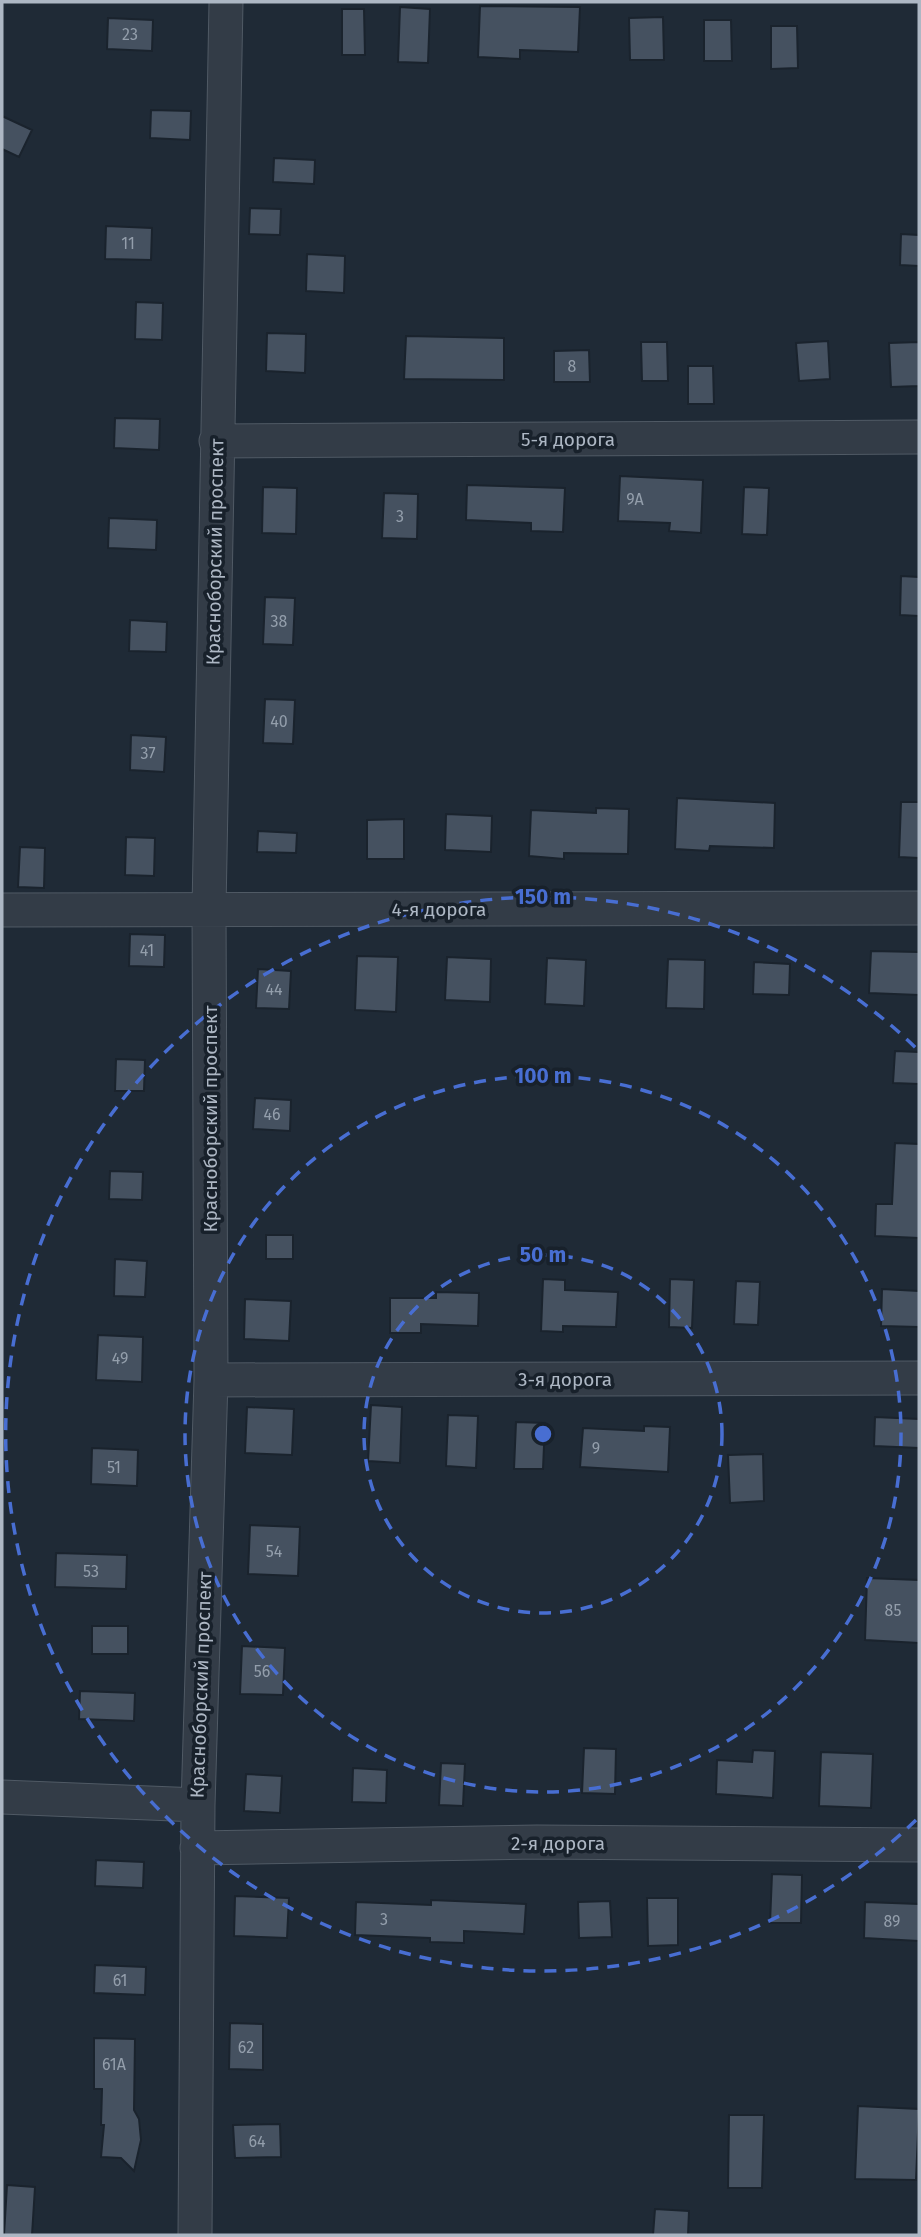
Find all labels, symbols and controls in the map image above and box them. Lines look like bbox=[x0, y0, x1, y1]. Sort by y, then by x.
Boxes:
house number: 23 bbox=[122, 25, 138, 44]
house number: 11 bbox=[121, 234, 135, 253]
house number: 8 bbox=[568, 357, 577, 376]
street label: 5-я дорога bbox=[521, 428, 615, 451]
street label: Красноборский проспект bbox=[202, 438, 228, 666]
house number: 9А bbox=[626, 490, 645, 509]
house number: 3 bbox=[396, 507, 404, 526]
house number: 38 bbox=[271, 612, 288, 631]
house number: 40 bbox=[270, 712, 288, 731]
house number: 37 bbox=[140, 744, 156, 763]
text: 150 m bbox=[515, 884, 571, 910]
street label: 4-я дорога bbox=[392, 898, 486, 921]
house number: 41 bbox=[140, 941, 154, 960]
house number: 44 bbox=[265, 980, 283, 999]
street label: Красноборский проспект bbox=[199, 1005, 222, 1232]
text: 100 m bbox=[514, 1063, 572, 1089]
house number: 46 bbox=[263, 1105, 281, 1124]
text: 50 m bbox=[520, 1242, 566, 1268]
house number: 49 bbox=[112, 1349, 128, 1368]
street label: 3-я дорога bbox=[518, 1368, 612, 1391]
centre of rings bbox=[531, 1422, 555, 1446]
house number: 9 bbox=[592, 1439, 600, 1458]
house number: 51 bbox=[107, 1458, 121, 1477]
house number: 54 bbox=[266, 1542, 283, 1561]
house number: 53 bbox=[83, 1562, 99, 1581]
street label: Красноборский проспект bbox=[186, 1571, 216, 1799]
house number: 85 bbox=[885, 1601, 901, 1620]
house number: 56 bbox=[254, 1662, 270, 1681]
street label: 2-я дорога bbox=[511, 1832, 605, 1855]
house number: 3 bbox=[380, 1910, 388, 1929]
house number: 89 bbox=[884, 1912, 900, 1931]
house number: 61 bbox=[113, 1971, 127, 1990]
house number: 62 bbox=[238, 2038, 254, 2057]
house number: 61А bbox=[102, 2055, 127, 2074]
house number: 64 bbox=[248, 2132, 266, 2151]

